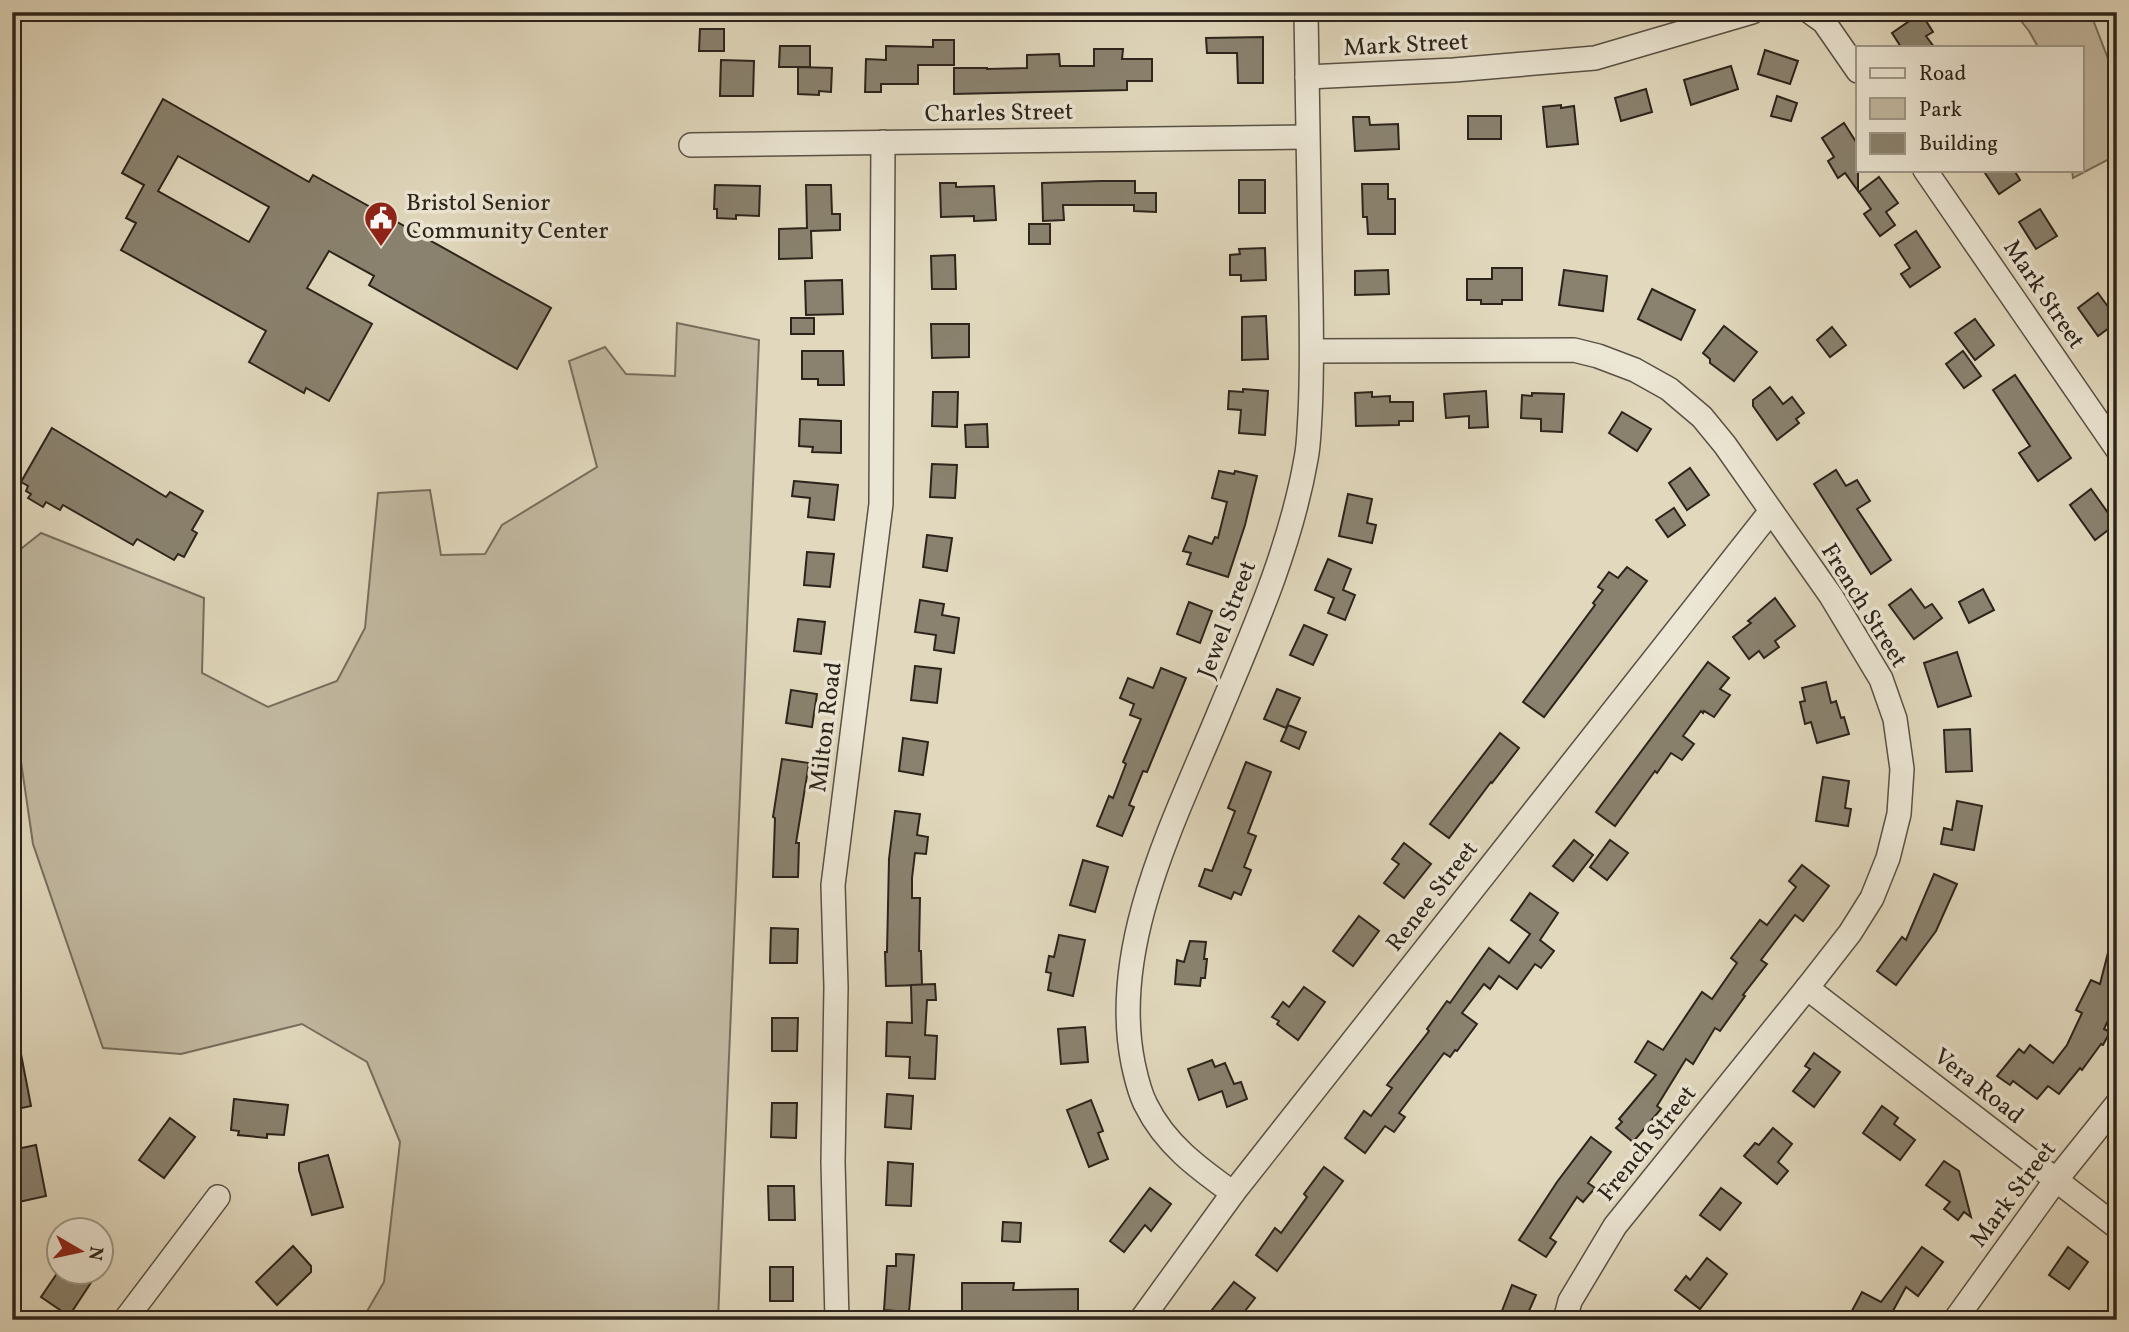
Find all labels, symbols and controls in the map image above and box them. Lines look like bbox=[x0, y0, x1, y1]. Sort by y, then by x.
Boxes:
street label: Mark Street bbox=[1343, 26, 1469, 66]
legend bbox=[1856, 46, 2084, 172]
text: Road bbox=[1919, 60, 1966, 89]
street label: Charles Street bbox=[924, 96, 1074, 132]
text: Park bbox=[1919, 96, 1962, 125]
text: Building bbox=[1919, 130, 1998, 159]
place label: Bristol Senior Community Center bbox=[406, 187, 609, 249]
public building icon: Bristol Senior Community Center bbox=[362, 199, 400, 248]
street label: Mark Street bbox=[1994, 234, 2092, 356]
street label: French Street bbox=[1811, 537, 1915, 675]
street label: Jewel Street bbox=[1190, 556, 1266, 684]
street label: Milton Road bbox=[802, 660, 852, 794]
street label: Renee Street bbox=[1379, 834, 1487, 960]
street label: Vera Road bbox=[1926, 1041, 2030, 1133]
street label: French Street bbox=[1591, 1079, 1705, 1209]
street label: Mark Street bbox=[1963, 1135, 2065, 1255]
north arrow bbox=[46, 1216, 116, 1286]
text: N bbox=[81, 1244, 109, 1262]

